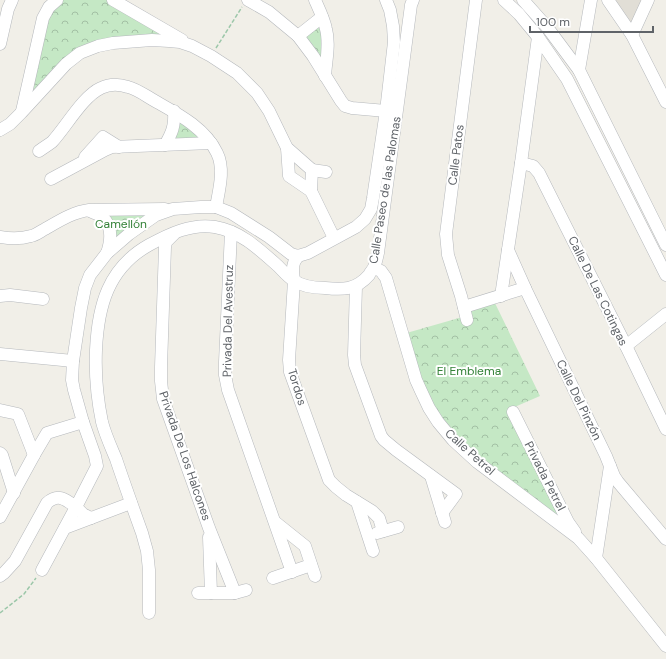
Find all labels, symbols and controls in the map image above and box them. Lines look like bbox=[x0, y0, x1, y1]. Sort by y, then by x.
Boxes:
scale bar bbox=[530, 8, 653, 34]
text: 100 m bbox=[536, 14, 570, 30]
street label: Calle Paseo de las Palomas bbox=[365, 115, 405, 265]
street label: Calle Patos bbox=[444, 124, 468, 186]
park label: Camellón bbox=[95, 216, 147, 232]
street label: Calle De Las Cotingas bbox=[565, 234, 631, 348]
street label: Privada Del Avestruz bbox=[219, 265, 237, 377]
street label: Calle Del Pinzón bbox=[553, 357, 605, 443]
park label: El Emblema bbox=[437, 363, 501, 379]
street label: Tordos bbox=[284, 367, 310, 407]
street label: Privada De Los Halcones bbox=[155, 389, 215, 523]
street label: Calle Petrel bbox=[442, 425, 498, 479]
street label: Privada Petrel bbox=[521, 439, 569, 513]

